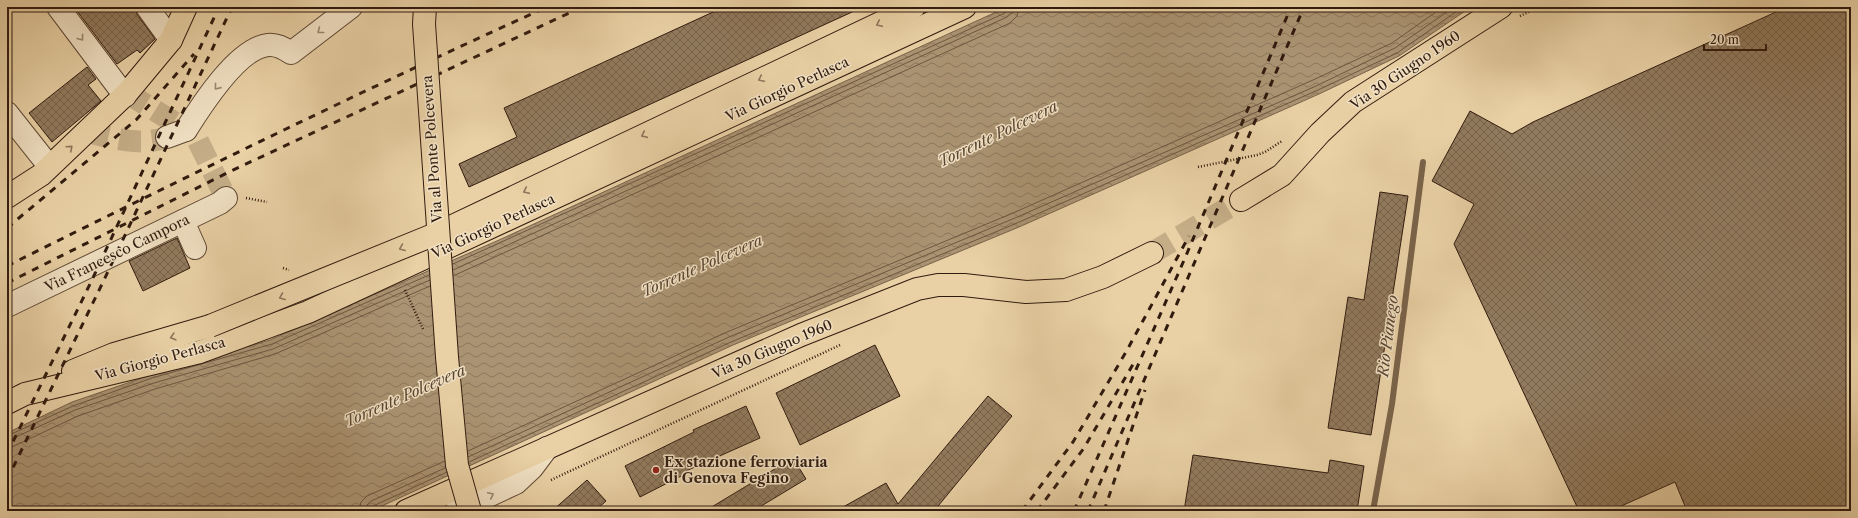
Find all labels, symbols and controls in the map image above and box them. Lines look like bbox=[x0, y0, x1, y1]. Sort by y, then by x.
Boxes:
one-way arrow bbox=[875, 19, 883, 27]
one-way arrow bbox=[318, 26, 325, 33]
street label: Via 30 Giugno 1960 bbox=[1345, 26, 1464, 114]
scale bar bbox=[1704, 26, 1766, 52]
text: 20 m bbox=[1710, 32, 1739, 47]
one-way arrow bbox=[76, 34, 83, 41]
street label: Via Giorgio Perlasca bbox=[721, 52, 852, 126]
street label: Via al Ponte Polcevera bbox=[418, 74, 446, 225]
one-way arrow bbox=[758, 74, 766, 82]
one-way arrow bbox=[214, 82, 221, 89]
water label: Torrente Polcevera bbox=[935, 96, 1061, 171]
one-way arrow bbox=[640, 130, 648, 138]
one-way arrow bbox=[66, 145, 73, 152]
one-way arrow bbox=[523, 186, 531, 194]
street label: Via Giorgio Perlasca bbox=[427, 189, 558, 263]
street label: Via Francesco Campora bbox=[41, 210, 193, 296]
water label: Torrente Polcevera bbox=[638, 230, 765, 301]
one-way arrow bbox=[399, 243, 406, 251]
one-way arrow bbox=[278, 292, 286, 300]
water label: Rio Pianego bbox=[1373, 294, 1402, 379]
street label: Via 30 Giugno 1960 bbox=[708, 315, 835, 383]
one-way arrow bbox=[169, 332, 176, 341]
street label: Via Giorgio Perlasca bbox=[92, 333, 228, 385]
water label: Torrente Polcevera bbox=[341, 360, 468, 431]
place label: Ex stazione ferroviaria di Genova Fegino bbox=[664, 453, 829, 487]
marker: Ex stazione ferroviaria di Genova Fegino bbox=[651, 465, 661, 475]
one-way arrow bbox=[487, 492, 495, 500]

